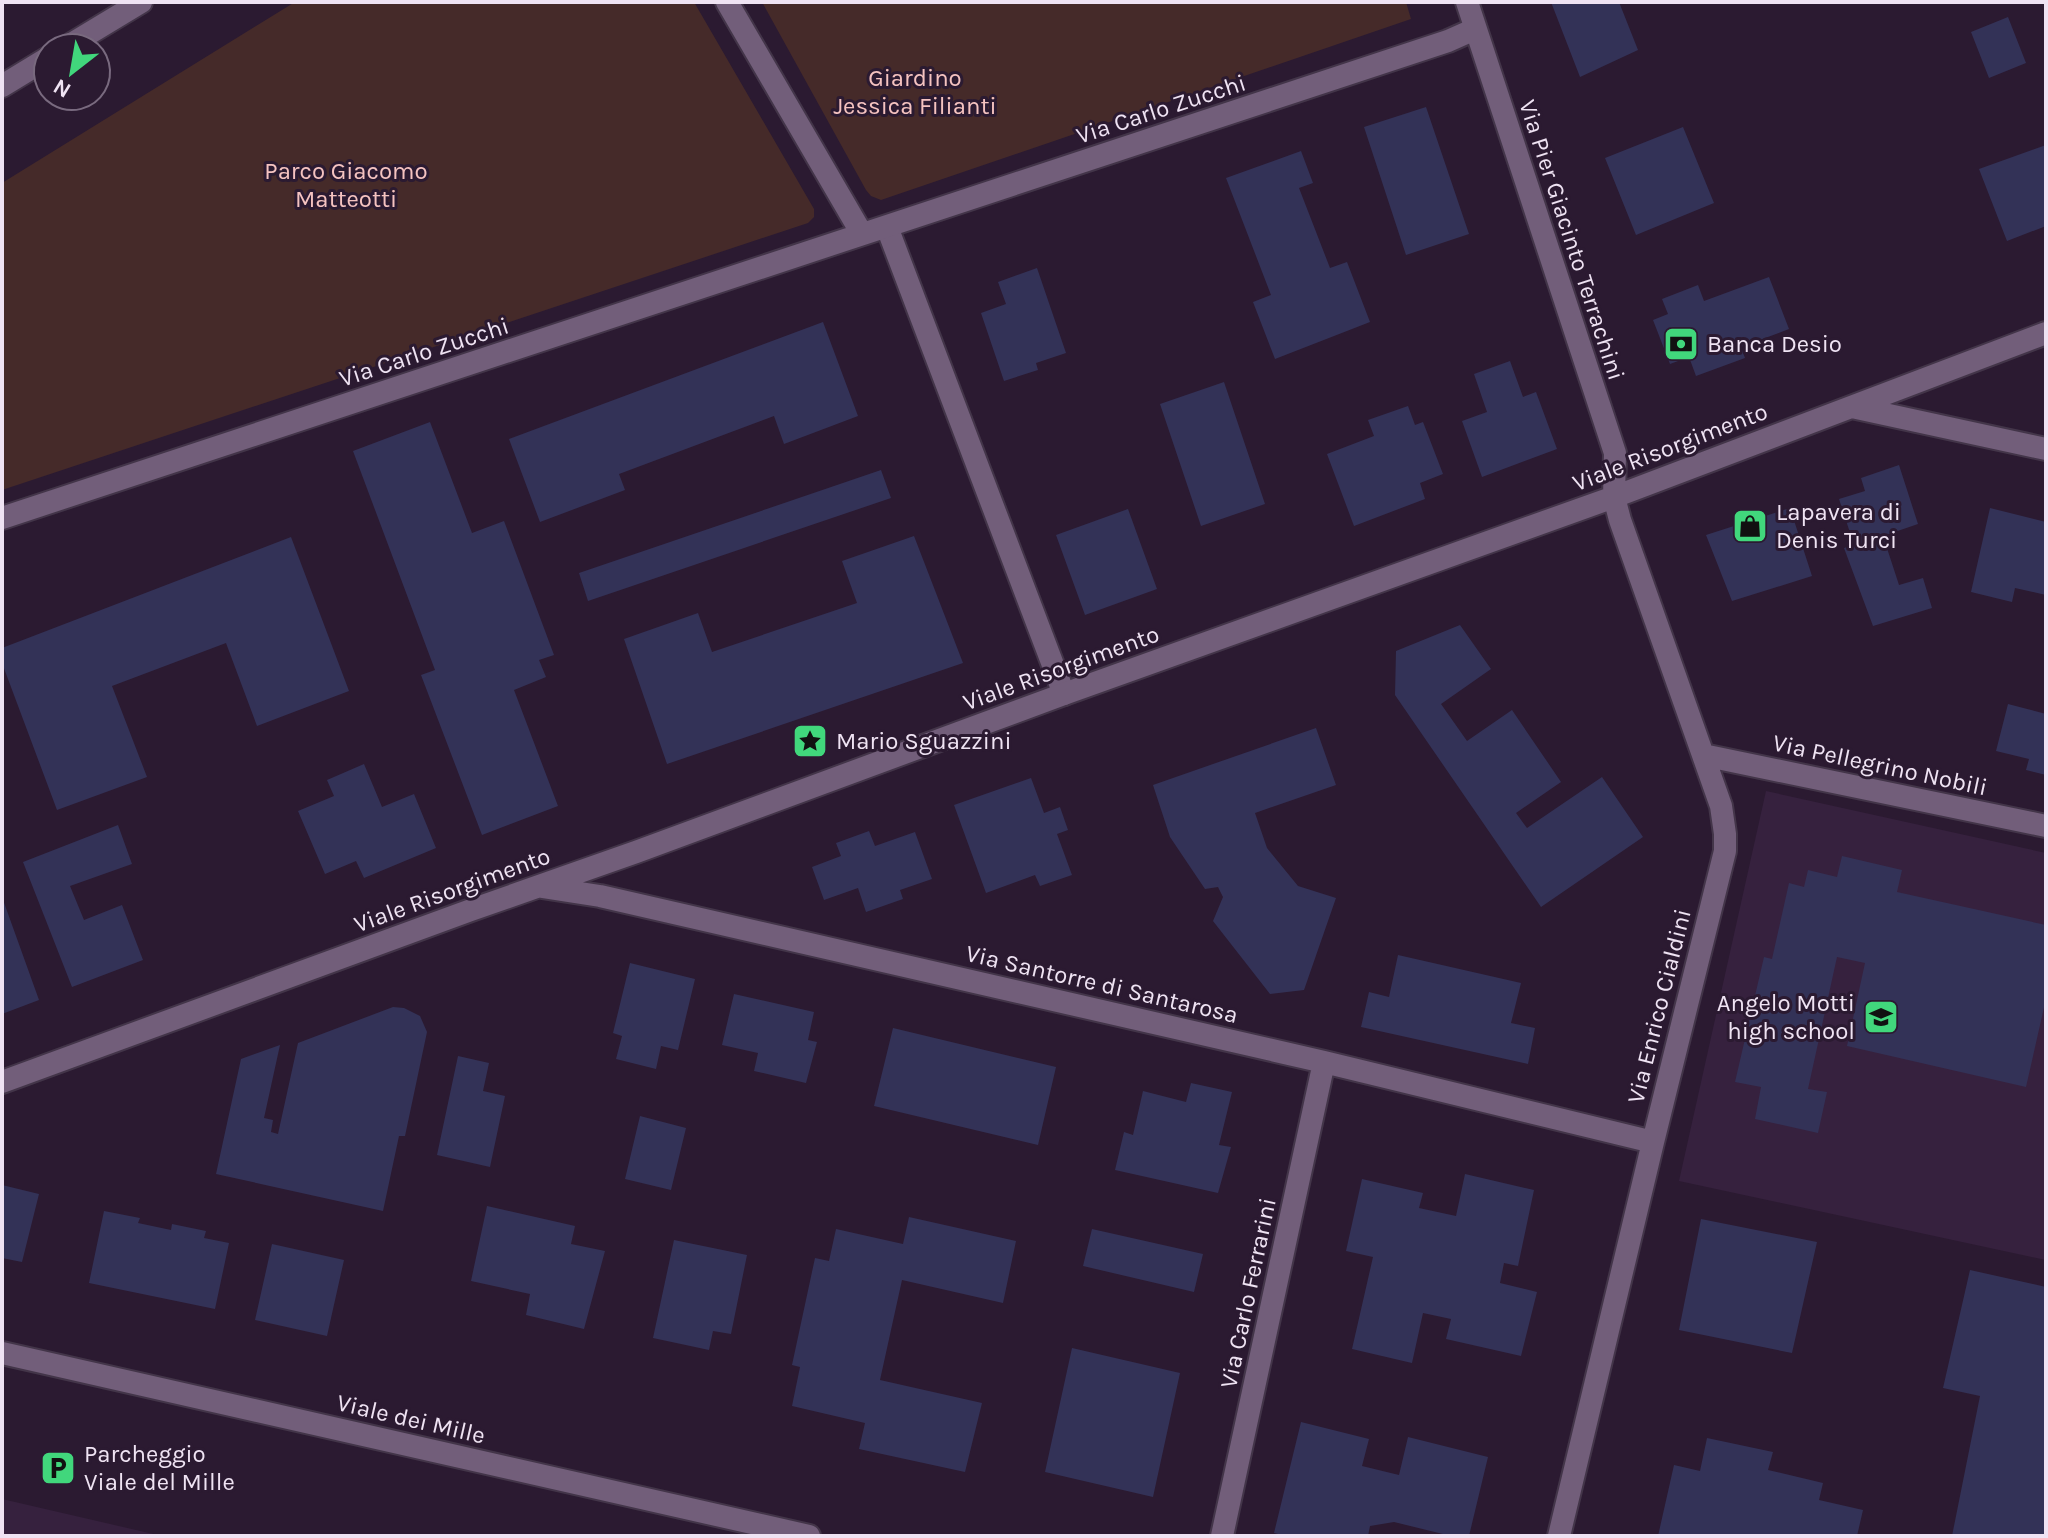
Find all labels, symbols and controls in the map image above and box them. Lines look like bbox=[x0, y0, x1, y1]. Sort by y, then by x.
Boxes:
north arrow bbox=[32, 32, 112, 112]
park label: Giardino Jessica Filianti bbox=[833, 64, 997, 120]
street label: Via Carlo Zucchi bbox=[1073, 68, 1249, 150]
text: N bbox=[49, 73, 76, 103]
street label: Via Pier Giacinto Terrachini bbox=[1513, 96, 1631, 384]
park label: Parco Giacomo Matteotti bbox=[264, 157, 428, 213]
street label: Via Carlo Zucchi bbox=[336, 311, 512, 393]
bank icon: Banca Desio bbox=[1662, 325, 1700, 363]
place label: Banca Desio bbox=[1707, 330, 1842, 358]
street label: Viale Risorgimento bbox=[1569, 397, 1771, 497]
place label: Lapavera di Denis Turci bbox=[1776, 498, 1901, 554]
shop icon: Lapavera di Denis Turci bbox=[1731, 507, 1769, 545]
street label: Viale Risorgimento bbox=[959, 620, 1163, 716]
place icon: Mario Sguazzini bbox=[791, 722, 829, 760]
place label: Mario Sguazzini bbox=[836, 727, 1012, 755]
street label: Via Pellegrino Nobili bbox=[1770, 729, 1990, 801]
street label: Viale Risorgimento bbox=[350, 842, 554, 938]
street label: Via Enrico Cialdini bbox=[1621, 906, 1697, 1106]
street label: Via Santorre di Santarosa bbox=[963, 939, 1241, 1029]
place label: Angelo Motti high school bbox=[1717, 989, 1855, 1045]
school or university icon: Angelo Motti high school bbox=[1862, 998, 1900, 1036]
street label: Via Carlo Ferrarini bbox=[1214, 1195, 1282, 1391]
street label: Viale dei Mille bbox=[334, 1388, 488, 1450]
place label: Parcheggio Viale del Mille bbox=[84, 1440, 235, 1496]
parking icon: Parcheggio Viale del Mille bbox=[39, 1449, 77, 1487]

